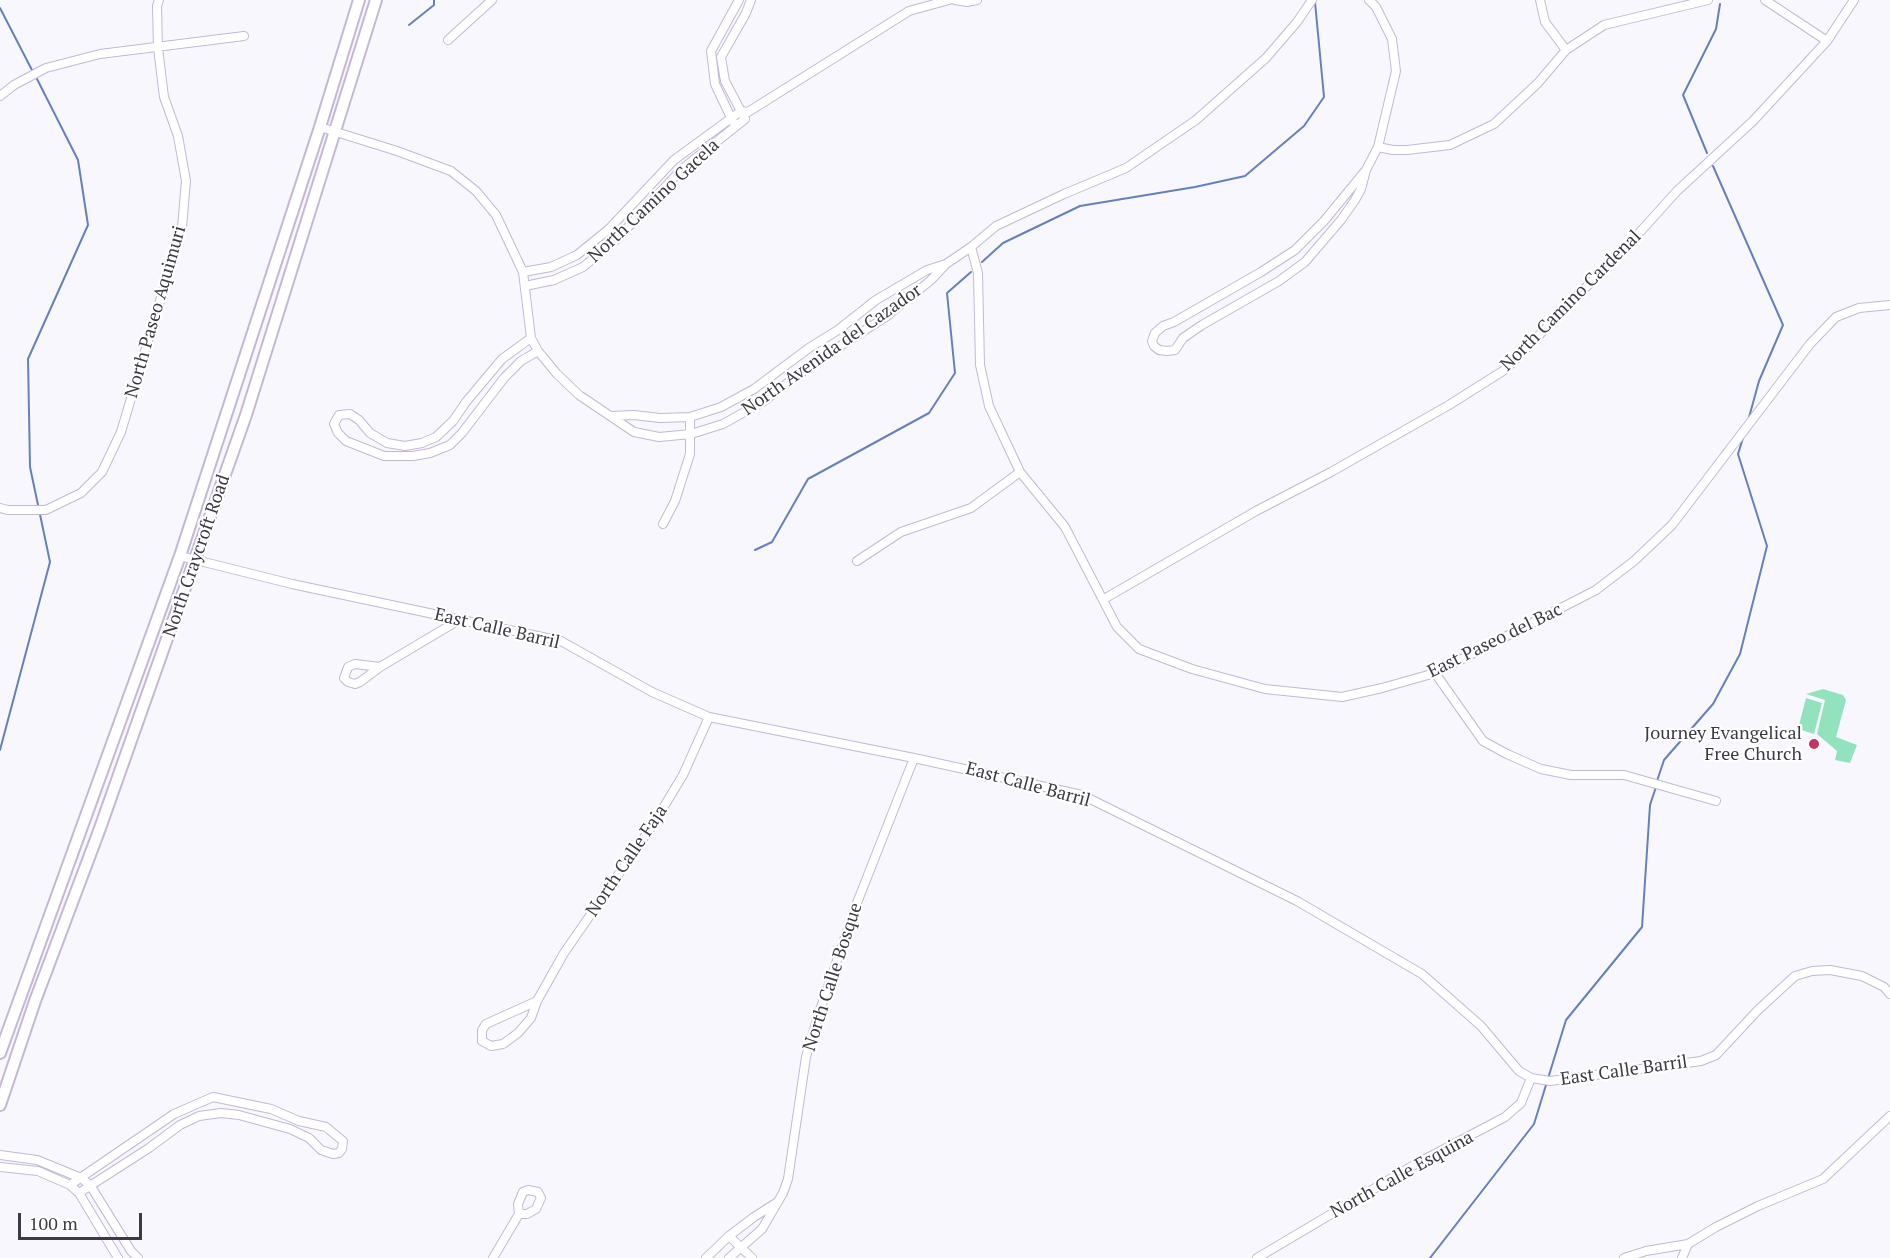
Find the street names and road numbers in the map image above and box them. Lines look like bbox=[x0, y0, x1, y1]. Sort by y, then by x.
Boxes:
street label: North Camino Gacela bbox=[584, 135, 724, 267]
street label: North Paseo Aquimuri bbox=[121, 223, 191, 401]
street label: North Camino Cardenal bbox=[1496, 226, 1646, 376]
street label: North Avenida del Cazador bbox=[738, 280, 926, 420]
street label: North Craycroft Road bbox=[159, 472, 235, 640]
street label: East Paseo del Bac bbox=[1424, 599, 1566, 683]
street label: East Calle Barril bbox=[432, 604, 562, 654]
street label: East Calle Barril bbox=[963, 758, 1093, 812]
street label: North Calle Faja bbox=[582, 801, 672, 921]
street label: North Calle Bosque bbox=[799, 900, 867, 1054]
street label: East Calle Barril bbox=[1559, 1051, 1689, 1091]
street label: North Calle Esquina bbox=[1327, 1127, 1477, 1223]

